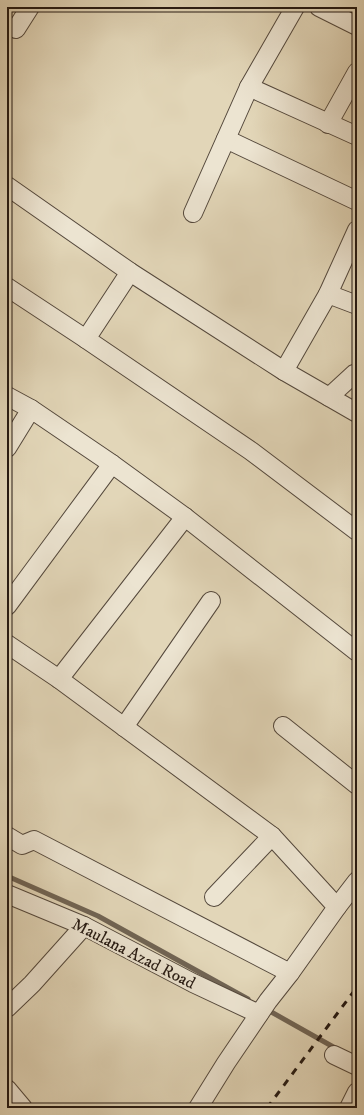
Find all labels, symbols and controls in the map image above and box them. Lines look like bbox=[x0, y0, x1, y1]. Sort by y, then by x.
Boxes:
street label: Maulana Azad Road bbox=[68, 913, 199, 995]

